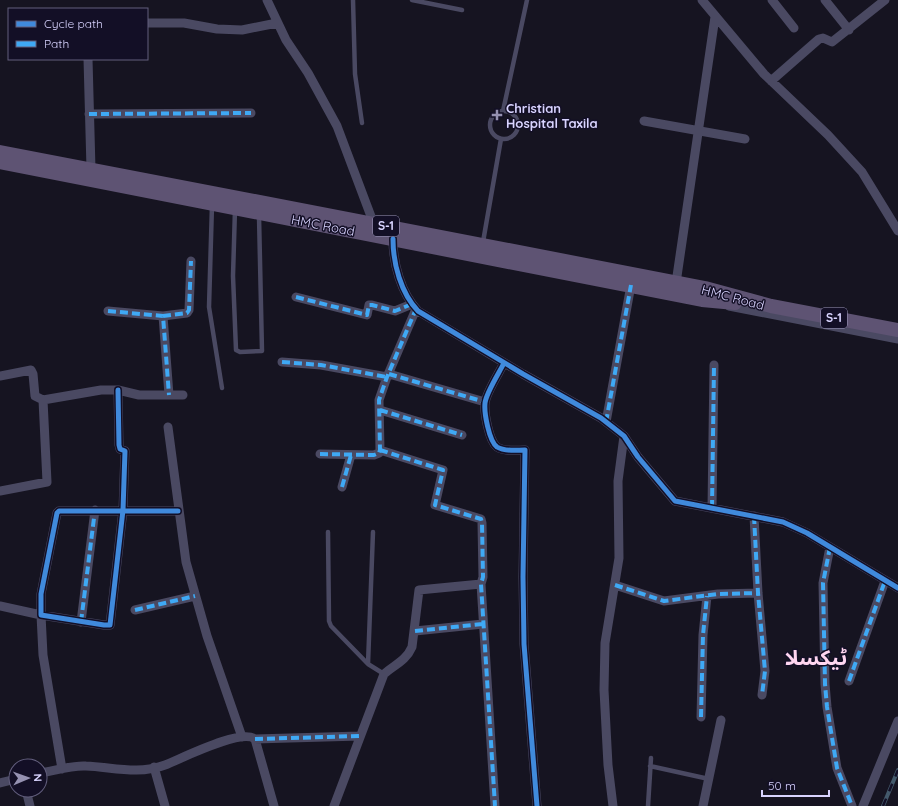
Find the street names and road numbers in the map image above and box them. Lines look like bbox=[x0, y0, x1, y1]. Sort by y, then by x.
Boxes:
street label: HMC Road bbox=[290, 211, 356, 239]
road number: S-1 bbox=[373, 216, 399, 236]
street label: HMC Road bbox=[700, 281, 766, 313]
road number: S-1 bbox=[821, 308, 847, 328]

